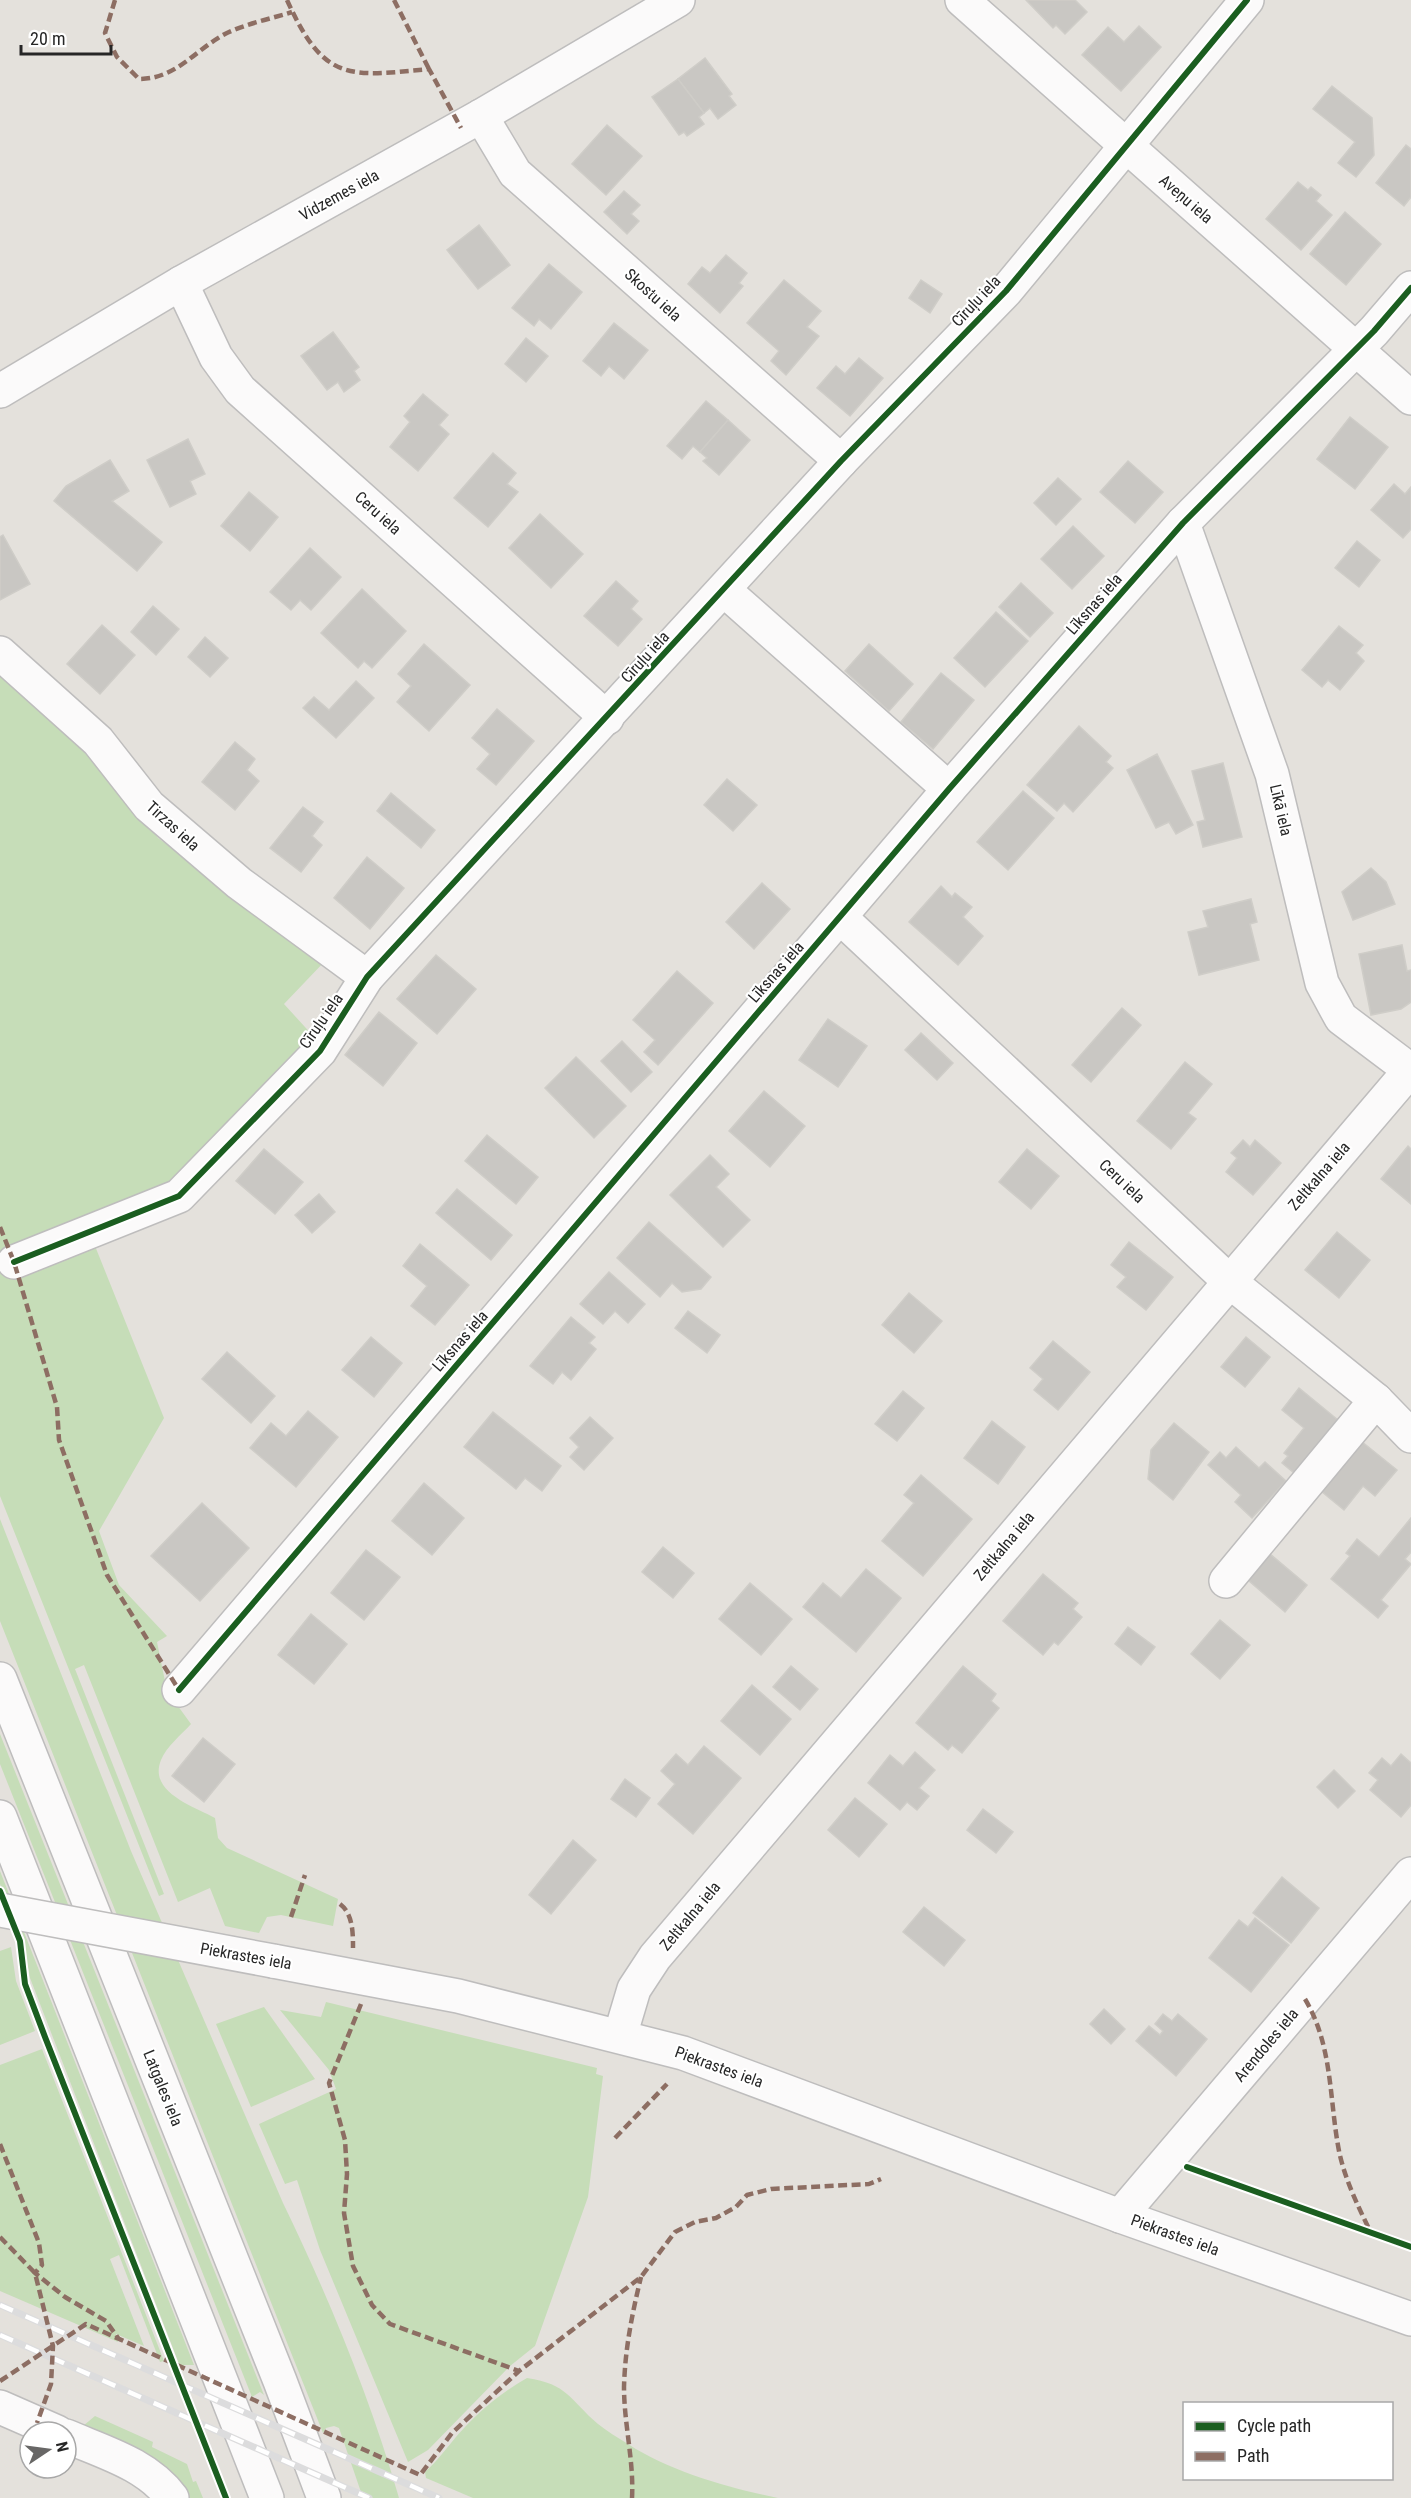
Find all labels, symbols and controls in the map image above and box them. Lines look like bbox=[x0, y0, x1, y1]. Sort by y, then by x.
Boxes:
scale bar bbox=[21, 18, 111, 56]
text: 20 m bbox=[30, 28, 65, 49]
street label: Vidzemes iela bbox=[296, 165, 382, 225]
street label: Aveņu iela bbox=[1155, 171, 1217, 228]
street label: Skostu iela bbox=[621, 265, 685, 325]
street label: Cīruļu iela bbox=[948, 271, 1005, 331]
street label: Ceru iela bbox=[351, 487, 405, 539]
street label: Līksnas iela bbox=[1062, 570, 1126, 638]
street label: Cīruļu iela bbox=[617, 627, 674, 687]
street label: Līkā iela bbox=[1266, 782, 1296, 838]
street label: Tirzas iela bbox=[142, 797, 204, 855]
street label: Līksnas iela bbox=[744, 938, 808, 1006]
street label: Cīruļu iela bbox=[295, 990, 348, 1053]
street label: Zeltkalna iela bbox=[1284, 1138, 1354, 1214]
street label: Ceru iela bbox=[1095, 1155, 1149, 1207]
street label: Līksnas iela bbox=[428, 1307, 492, 1375]
street label: Zeltkalna iela bbox=[970, 1508, 1038, 1584]
street label: Zeltkalna iela bbox=[656, 1878, 724, 1954]
street label: Piekrastes iela bbox=[199, 1939, 293, 1973]
street label: Arendoles iela bbox=[1230, 2004, 1302, 2086]
street label: Piekrastes iela bbox=[672, 2042, 766, 2092]
street label: Latgales iela bbox=[139, 2047, 187, 2129]
street label: Piekrastes iela bbox=[1128, 2210, 1222, 2260]
legend bbox=[1183, 2402, 1393, 2480]
text: Cycle path bbox=[1237, 2415, 1311, 2436]
north arrow bbox=[18, 2420, 78, 2480]
text: N bbox=[52, 2440, 72, 2454]
text: Path bbox=[1237, 2445, 1270, 2466]

